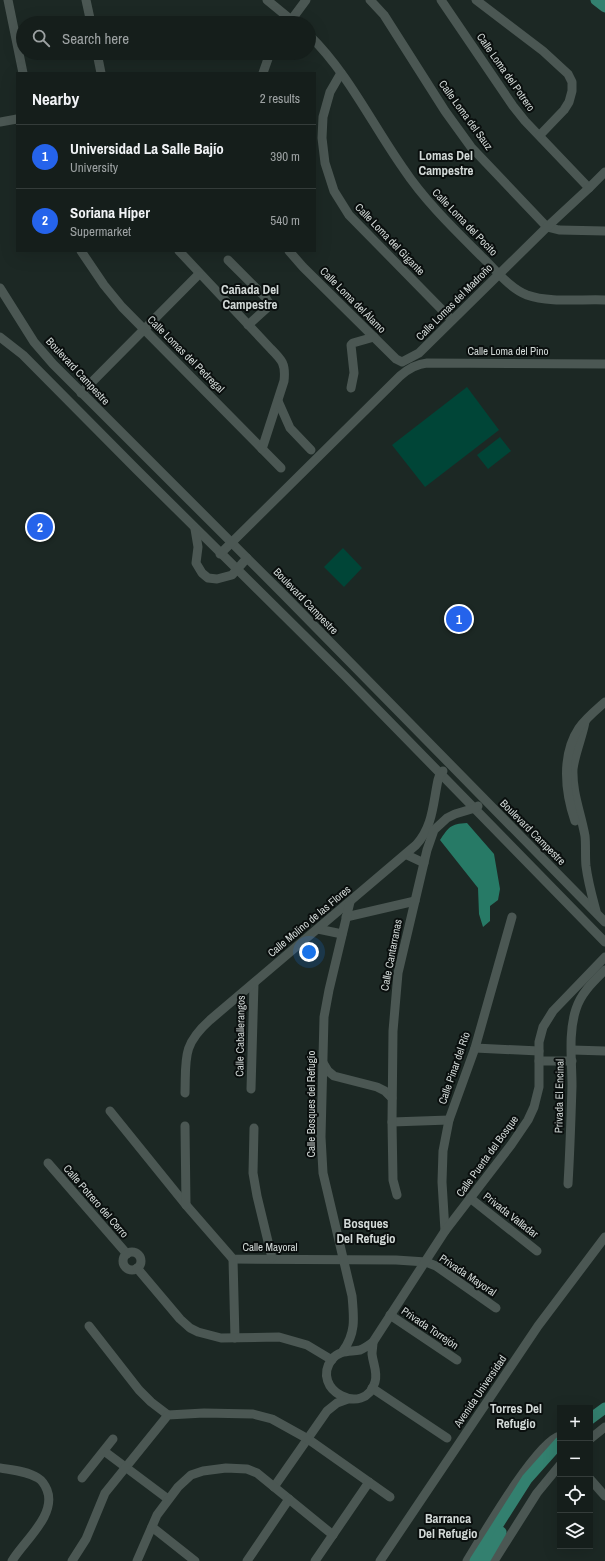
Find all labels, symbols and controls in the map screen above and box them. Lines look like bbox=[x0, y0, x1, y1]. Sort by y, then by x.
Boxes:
search box bbox=[16, 16, 316, 60]
icon: search bbox=[30, 27, 52, 49]
text: Search here bbox=[62, 28, 129, 49]
street label: Calle Loma del Potrero bbox=[474, 30, 538, 114]
street label: Calle Loma del Sauz bbox=[436, 77, 496, 153]
text: Nearby bbox=[32, 87, 79, 110]
text: 2 results bbox=[260, 90, 300, 107]
text: Universidad La Salle Bajío bbox=[70, 138, 224, 159]
district label: Lomas Del Campestre bbox=[418, 147, 474, 179]
text: 1 bbox=[42, 148, 48, 165]
text: 390 m bbox=[270, 148, 300, 165]
text: University bbox=[70, 159, 118, 176]
street label: Calle Loma del Pocito bbox=[429, 185, 501, 259]
street label: Calle Loma del Gigante bbox=[352, 200, 428, 278]
text: Soriana Híper bbox=[70, 202, 150, 223]
text: 2 bbox=[42, 212, 48, 229]
text: 540 m bbox=[270, 212, 300, 229]
text: Supermarket bbox=[70, 223, 131, 240]
street label: Calle Lomas del Madroño bbox=[413, 261, 495, 343]
street label: Calle Loma del Álamo bbox=[317, 264, 389, 336]
district label: Cañada Del Campestre bbox=[221, 281, 279, 313]
street label: Calle Lomas del Pedregal bbox=[145, 313, 227, 395]
street label: Boulevard Campestre bbox=[43, 334, 113, 408]
street label: Calle Loma del Pino bbox=[467, 344, 549, 358]
pin: 2 bbox=[27, 512, 53, 542]
street label: Boulevard Campestre bbox=[271, 565, 341, 637]
pin: 1 bbox=[446, 604, 472, 634]
street label: Boulevard Campestre bbox=[497, 796, 569, 868]
street label: Calle Molino de las Flores bbox=[265, 882, 354, 960]
street label: Calle Cantarranas bbox=[377, 918, 405, 992]
your location bbox=[299, 942, 319, 962]
street label: Calle Caballerangos bbox=[232, 995, 248, 1077]
street label: Calle Pinar del Río bbox=[435, 1030, 473, 1106]
street label: Calle Bosques del Refugio bbox=[304, 1051, 318, 1157]
street label: Privada El Encinal bbox=[551, 1059, 567, 1133]
street label: Calle Puerta del Bosque bbox=[453, 1113, 521, 1199]
street label: Calle Potrero del Cerro bbox=[60, 1162, 132, 1240]
street label: Privada Valladar bbox=[481, 1189, 541, 1241]
district label: Bosques Del Refugio bbox=[336, 1215, 396, 1247]
street label: Calle Mayoral bbox=[242, 1240, 298, 1254]
street label: Privada Mayoral bbox=[437, 1251, 499, 1299]
street label: Privada Torrejón bbox=[399, 1304, 461, 1352]
street label: Avenida Universidad bbox=[450, 1352, 509, 1431]
district label: Torres Del Refugio bbox=[490, 1400, 542, 1432]
map controls bbox=[557, 1405, 593, 1549]
button: + bbox=[557, 1405, 593, 1441]
button: − bbox=[557, 1441, 593, 1477]
button: locate bbox=[557, 1477, 593, 1513]
district label: Barranca Del Refugio bbox=[418, 1510, 478, 1542]
button: layers bbox=[557, 1513, 593, 1549]

